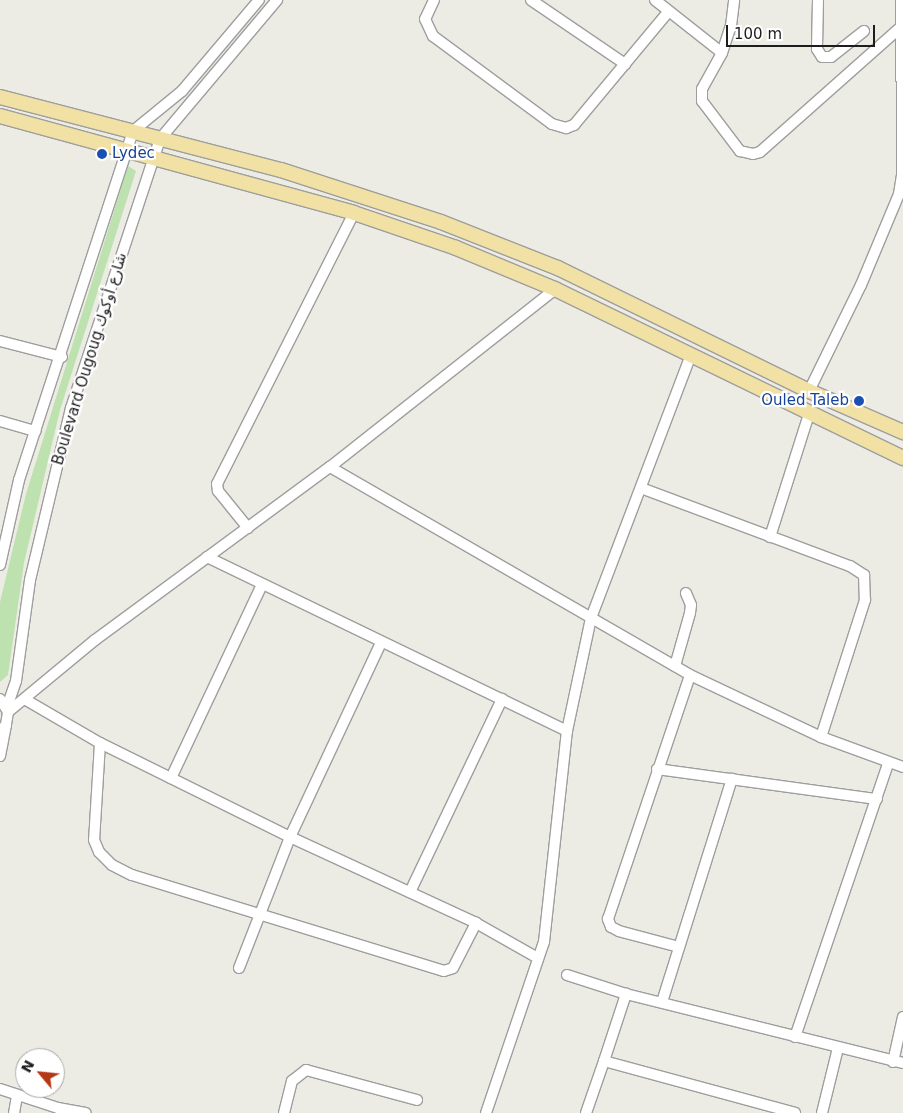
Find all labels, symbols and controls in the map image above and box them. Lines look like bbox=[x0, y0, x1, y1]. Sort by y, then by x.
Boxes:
scale bar bbox=[728, 15, 877, 47]
text: 100 m bbox=[734, 25, 782, 43]
place label: Lydec bbox=[112, 145, 155, 163]
marker: Lydec bbox=[96, 148, 108, 160]
street label: Boulevard Ougoug شارع أوكوك bbox=[49, 251, 131, 467]
place label: Ouled Taleb bbox=[761, 392, 849, 410]
marker: Ouled Taleb bbox=[853, 395, 865, 407]
north arrow bbox=[15, 1048, 65, 1098]
text: N bbox=[18, 1057, 37, 1075]

